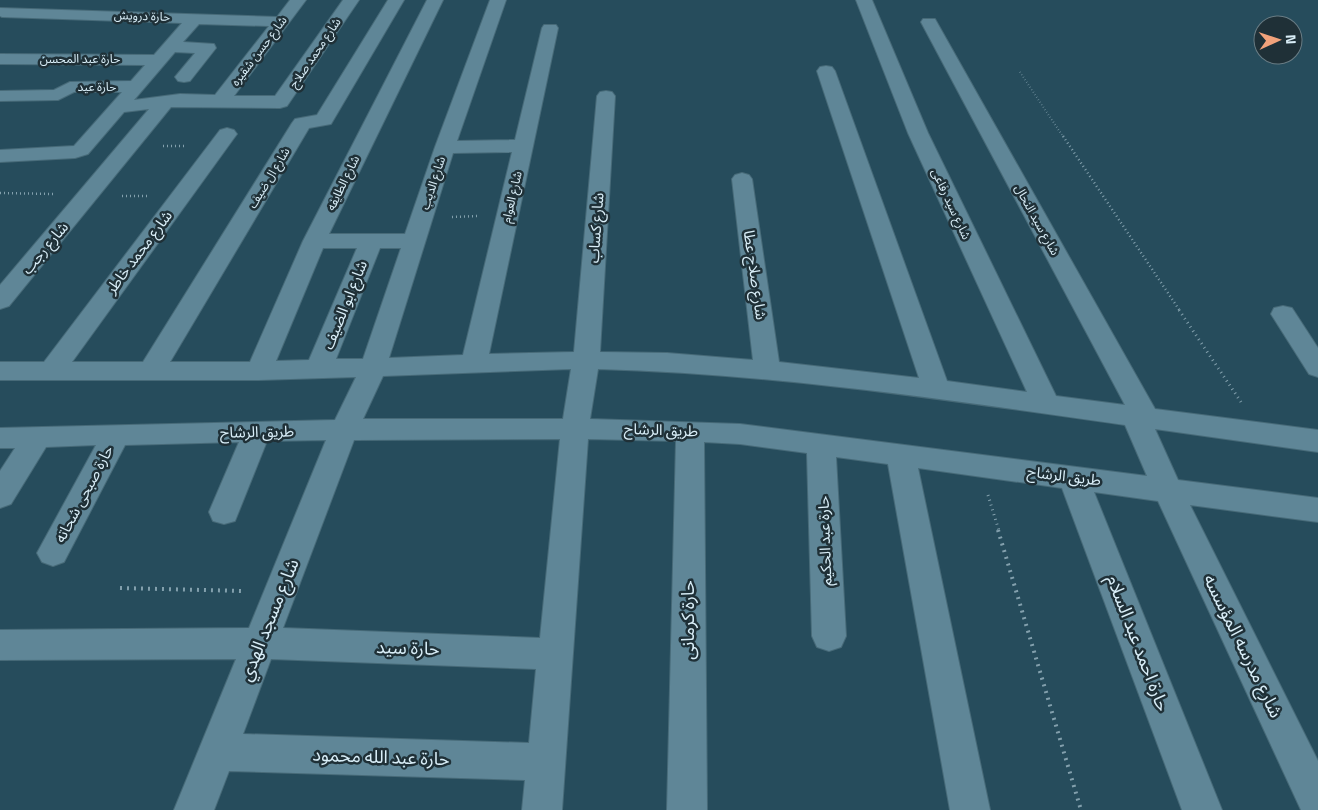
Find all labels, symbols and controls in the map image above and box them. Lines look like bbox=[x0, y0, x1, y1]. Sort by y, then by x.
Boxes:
street label: حارة درويش bbox=[114, 5, 170, 26]
street label: شارع حسن شقيره bbox=[226, 12, 291, 90]
street label: شارع محمد صلاح bbox=[284, 14, 345, 92]
north arrow bbox=[1253, 15, 1303, 65]
text: N bbox=[1281, 34, 1302, 45]
street label: حارة عبد المحسن bbox=[40, 49, 120, 68]
street label: حارة عيد bbox=[78, 77, 116, 96]
street label: شارع ال ضيف bbox=[243, 144, 294, 212]
street label: شارع الطايفه bbox=[321, 152, 364, 214]
street label: شارع الديب bbox=[415, 154, 450, 212]
street label: شارع سيد رفاعى bbox=[927, 165, 976, 243]
street label: شارع العوام bbox=[496, 169, 527, 225]
street label: شارع سيد النحال bbox=[1010, 181, 1065, 259]
street label: شارع كساب bbox=[582, 192, 610, 264]
street label: شارع محمد خاطر bbox=[99, 205, 179, 300]
street label: شارع رجب bbox=[16, 216, 74, 280]
street label: شارع صلاح عطا bbox=[737, 229, 773, 322]
street label: شارع ابو الضيف bbox=[316, 257, 374, 353]
street label: طريق الرشاح bbox=[623, 417, 699, 443]
street label: طريق الرشاح bbox=[220, 419, 294, 445]
street label: حارة صبحى شحاته bbox=[48, 441, 119, 547]
street label: طريق الرشاح bbox=[1026, 460, 1102, 492]
street label: حارة عبد الحكيم bbox=[811, 495, 838, 586]
street label: شارع مسجد الهدي bbox=[232, 554, 306, 686]
street label: شارع مدرسه المؤسسه bbox=[1196, 569, 1290, 723]
street label: حارة احمد عبد السلام bbox=[1099, 571, 1177, 715]
street label: حارة كرمانى bbox=[674, 580, 701, 660]
street label: حارة سيد bbox=[376, 633, 440, 662]
street label: حارة عبد الله محمود bbox=[312, 741, 450, 772]

